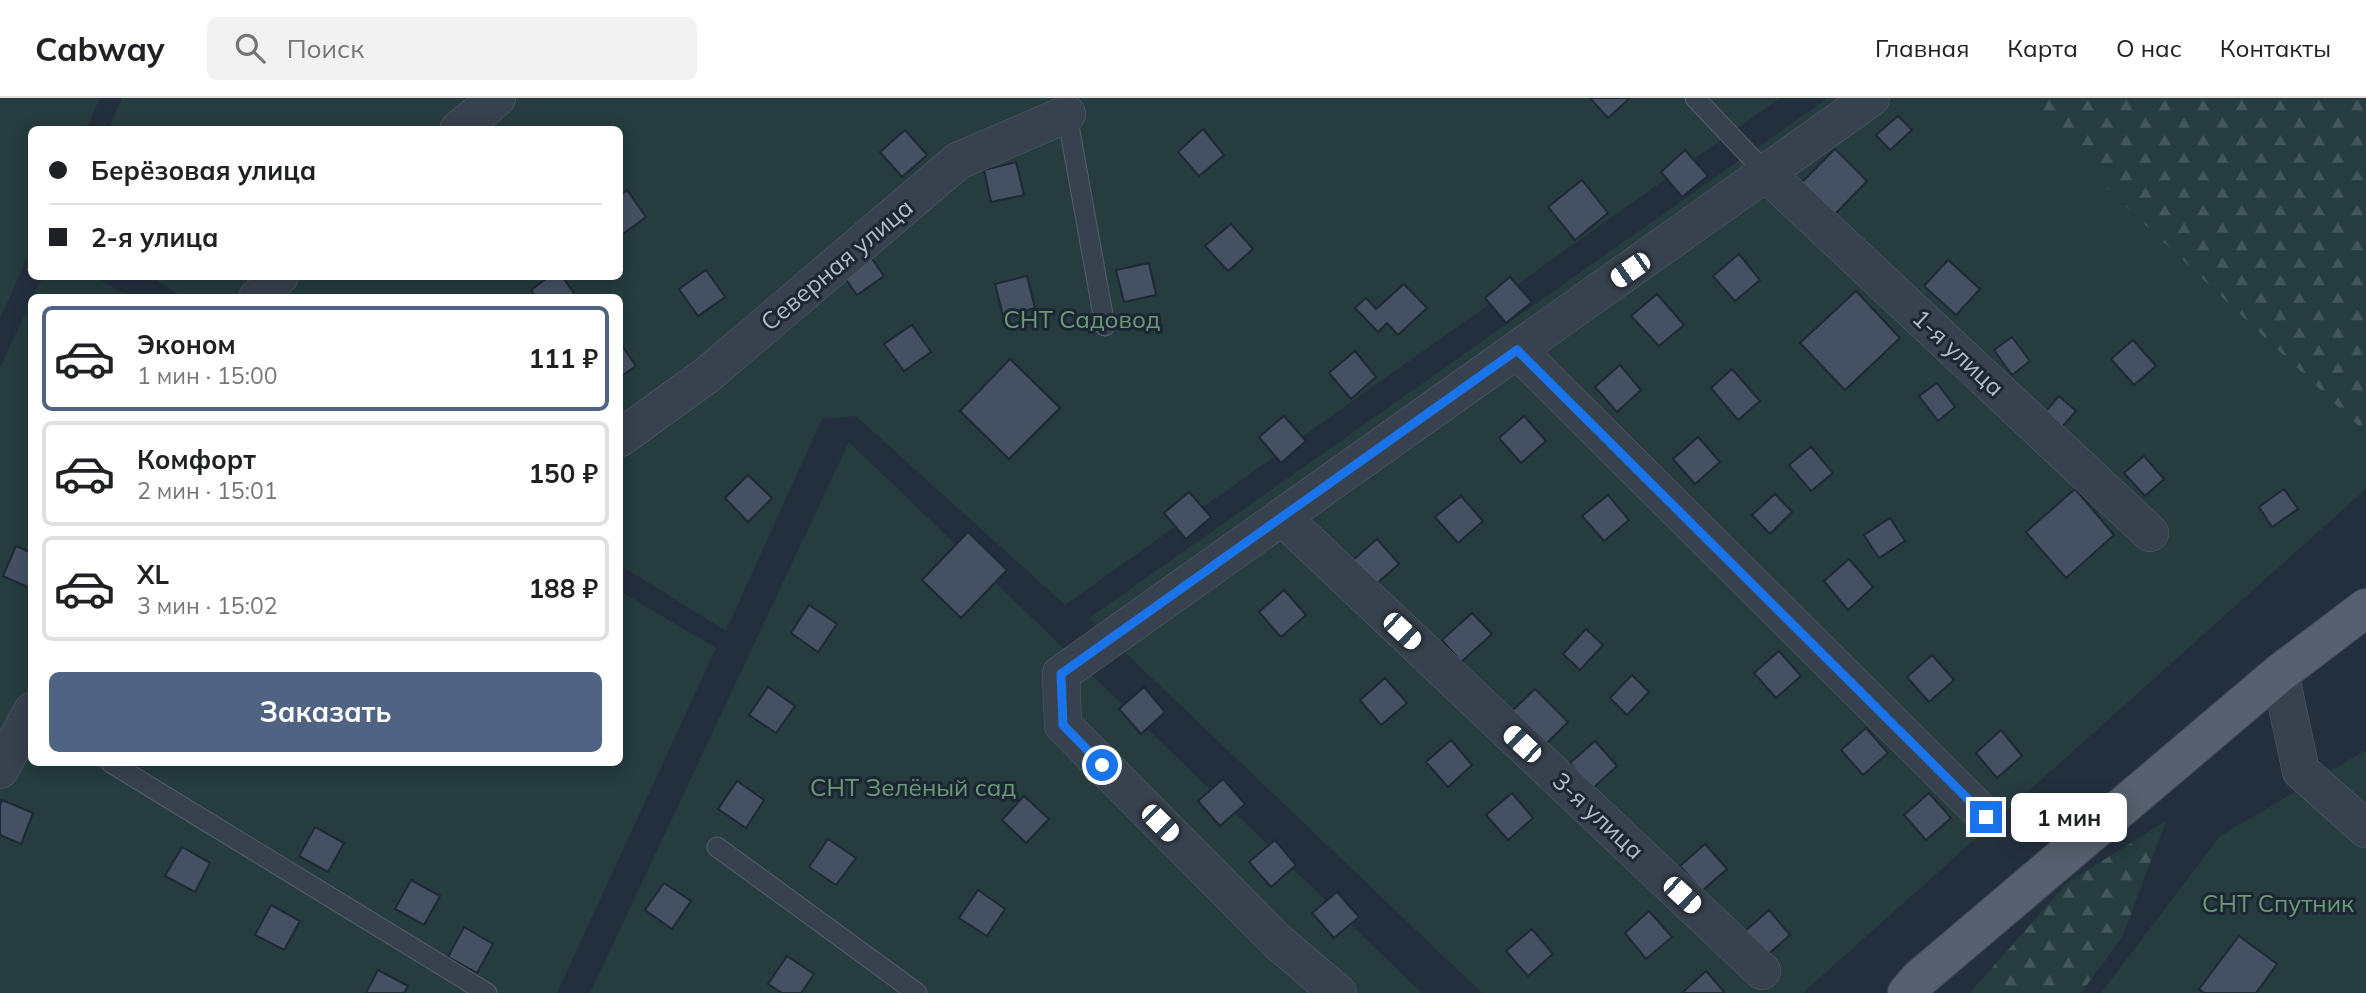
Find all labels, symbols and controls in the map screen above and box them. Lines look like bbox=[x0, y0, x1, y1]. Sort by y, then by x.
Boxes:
search box bbox=[207, 17, 697, 80]
text: Cabway bbox=[35, 28, 165, 69]
icon: search bbox=[231, 29, 269, 67]
text: Поиск bbox=[287, 32, 364, 65]
text: Главная bbox=[1875, 33, 1969, 63]
text: Карта bbox=[2007, 33, 2078, 63]
text: О нас bbox=[2116, 33, 2182, 63]
text: Контакты bbox=[2220, 33, 2331, 63]
text: Берёзовая улица bbox=[91, 154, 316, 187]
street label: Северная улица bbox=[754, 192, 918, 337]
text: 2-я улица bbox=[91, 221, 218, 254]
car bbox=[1607, 249, 1654, 291]
street label: 1-я улица bbox=[1907, 302, 2011, 402]
park label: СНТ Садовод bbox=[1004, 304, 1160, 334]
icon: car bbox=[53, 327, 116, 390]
text: Эконом bbox=[137, 328, 236, 361]
text: 111 ₽ bbox=[528, 342, 598, 375]
text: 1 мин · 15:00 bbox=[137, 361, 277, 390]
icon: car bbox=[53, 442, 116, 505]
text: Комфорт bbox=[137, 443, 256, 476]
text: 150 ₽ bbox=[528, 457, 598, 490]
text: 2 мин · 15:01 bbox=[137, 476, 277, 505]
icon: car bbox=[53, 557, 116, 620]
text: XL bbox=[137, 558, 169, 591]
text: 188 ₽ bbox=[528, 572, 598, 605]
text: 3 мин · 15:02 bbox=[137, 591, 277, 620]
car bbox=[1380, 609, 1425, 653]
button: Заказать bbox=[49, 672, 602, 752]
car bbox=[1500, 722, 1545, 766]
route start bbox=[1086, 749, 1118, 781]
street label: 3-я улица bbox=[1547, 765, 1651, 865]
park label: СНТ Зелёный сад bbox=[810, 772, 1016, 802]
callout: 1 мин bbox=[2010, 792, 2126, 842]
car bbox=[1138, 801, 1183, 845]
route end bbox=[1970, 801, 2002, 833]
text: 1 мин bbox=[2037, 803, 2101, 832]
car bbox=[1660, 873, 1705, 917]
park label: СНТ Спутник bbox=[2202, 888, 2354, 918]

